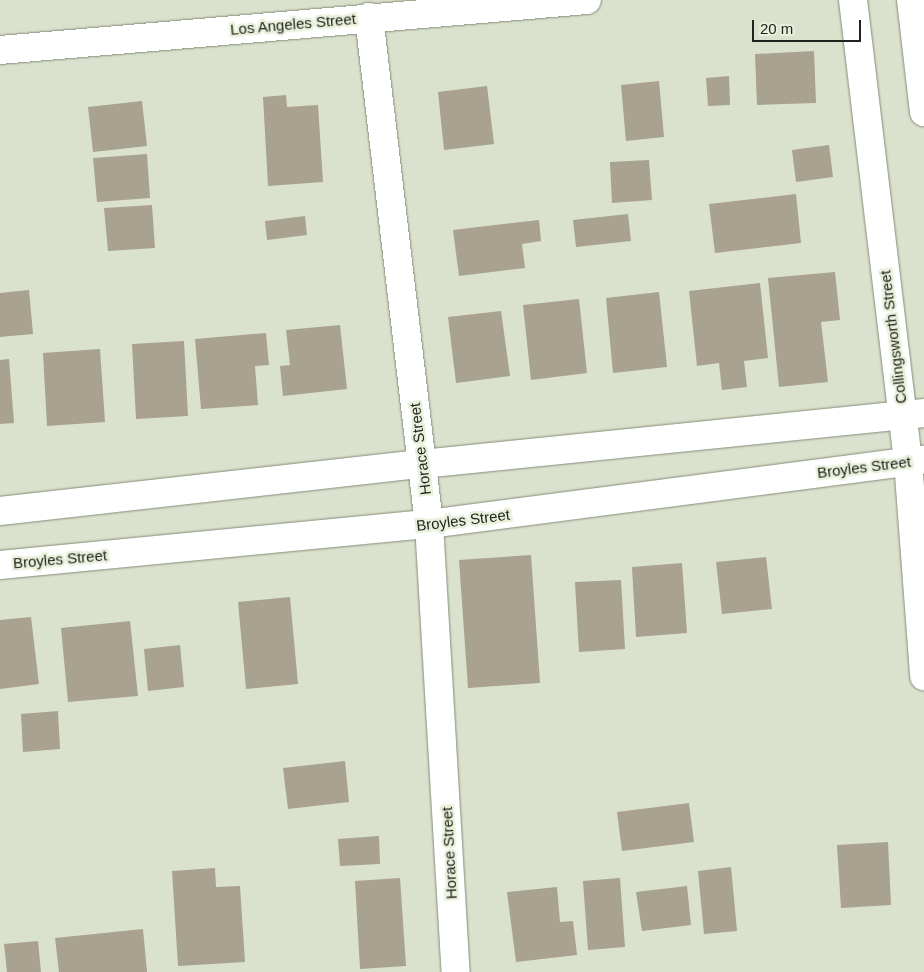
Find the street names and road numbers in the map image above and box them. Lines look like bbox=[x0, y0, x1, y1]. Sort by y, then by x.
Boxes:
street label: Los Angeles Street bbox=[229, 10, 357, 38]
street label: Collingsworth Street bbox=[876, 269, 910, 405]
street label: Horace Street bbox=[405, 402, 435, 496]
street label: Broyles Street bbox=[816, 452, 912, 482]
street label: Broyles Street bbox=[415, 505, 511, 535]
street label: Broyles Street bbox=[12, 546, 108, 572]
street label: Horace Street bbox=[438, 806, 460, 900]

